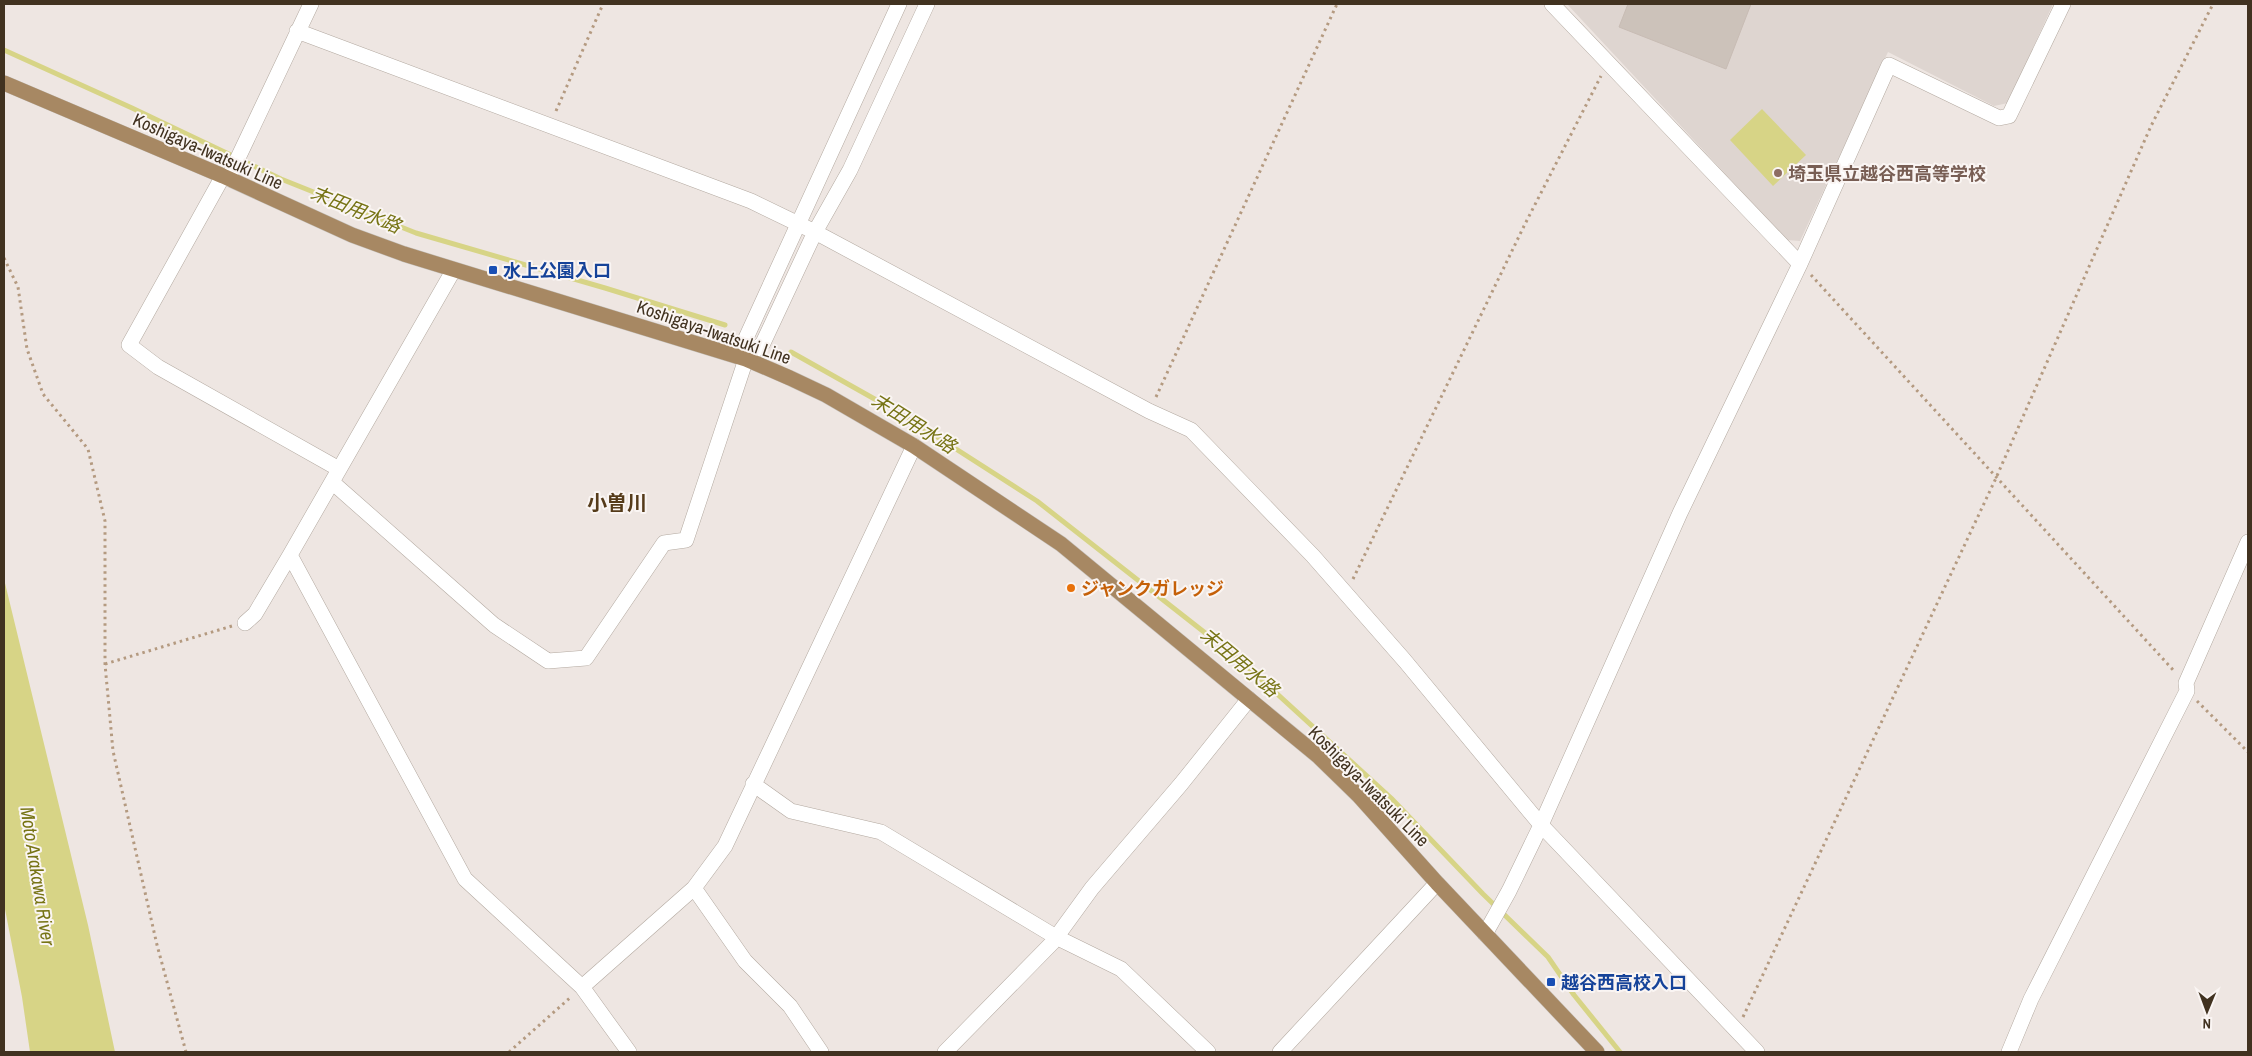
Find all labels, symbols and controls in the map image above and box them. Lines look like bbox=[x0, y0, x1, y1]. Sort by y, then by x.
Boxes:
street label: Koshigaya-Iwatsuki Line bbox=[129, 107, 287, 195]
place label: 埼玉県立越谷西高等学校 bbox=[1788, 161, 1986, 186]
marker: 埼玉県立越谷西高等学校 bbox=[1772, 167, 1784, 179]
water label: 末田用水路 bbox=[307, 179, 407, 240]
place label: 水上公園入口 bbox=[503, 258, 611, 283]
marker: 水上公園入口 bbox=[487, 264, 499, 276]
street label: Koshigaya-Iwatsuki Line bbox=[634, 294, 794, 370]
water label: 末田用水路 bbox=[867, 387, 963, 460]
district label: 小曽川 bbox=[587, 489, 647, 516]
place label: ジャンクガレッジ bbox=[1081, 576, 1224, 601]
marker: ジャンクガレッジ bbox=[1065, 582, 1077, 594]
water label: 末田用水路 bbox=[1195, 622, 1286, 704]
street label: Koshigaya-Iwatsuki Line bbox=[1303, 720, 1435, 852]
water label: Moto Arakawa River bbox=[14, 805, 62, 948]
place label: 越谷西高校入口 bbox=[1561, 970, 1687, 995]
marker: 越谷西高校入口 bbox=[1545, 976, 1557, 988]
north arrow bbox=[2182, 986, 2232, 1036]
text: N bbox=[2202, 1015, 2211, 1033]

